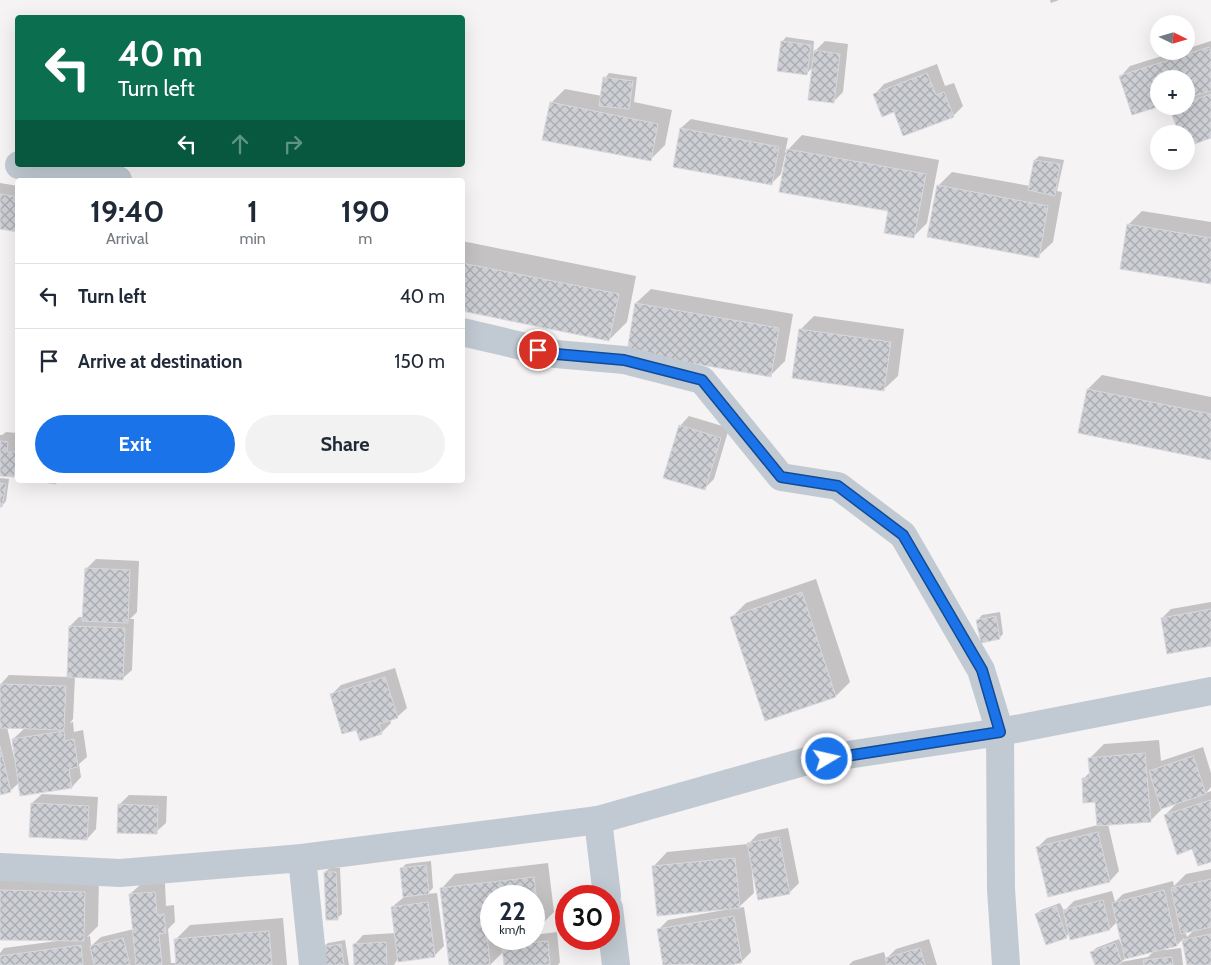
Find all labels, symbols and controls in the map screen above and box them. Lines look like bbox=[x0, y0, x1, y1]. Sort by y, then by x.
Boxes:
north arrow bbox=[1150, 15, 1195, 60]
map controls bbox=[1150, 15, 1195, 170]
text: 40 m bbox=[118, 32, 203, 75]
icon: left bbox=[35, 35, 100, 100]
button: + bbox=[1150, 70, 1195, 115]
text: Turn left bbox=[118, 75, 195, 102]
button: − bbox=[1150, 125, 1195, 170]
icon: left bbox=[173, 130, 201, 158]
icon: ahead bbox=[226, 130, 254, 158]
icon: right bbox=[279, 130, 307, 158]
text: 19:40 bbox=[90, 193, 164, 230]
text: 1 bbox=[247, 193, 258, 230]
text: 190 bbox=[341, 193, 390, 230]
text: Arrival bbox=[106, 229, 149, 248]
text: min bbox=[239, 229, 266, 248]
text: m bbox=[358, 229, 372, 248]
icon: left bbox=[35, 282, 63, 310]
text: Turn left bbox=[78, 285, 146, 308]
text: 40 m bbox=[400, 285, 445, 308]
pin bbox=[517, 329, 559, 371]
icon: arrive bbox=[524, 336, 552, 364]
icon: arrive bbox=[35, 347, 63, 375]
text: Arrive at destination bbox=[78, 350, 242, 373]
text: 150 m bbox=[394, 350, 445, 373]
button: Exit bbox=[35, 415, 235, 473]
button: Share bbox=[245, 415, 445, 473]
position arrow bbox=[800, 732, 852, 784]
speed limit sign: 30 bbox=[555, 885, 620, 950]
text: 22 bbox=[499, 896, 526, 926]
text: km/h bbox=[499, 922, 526, 937]

